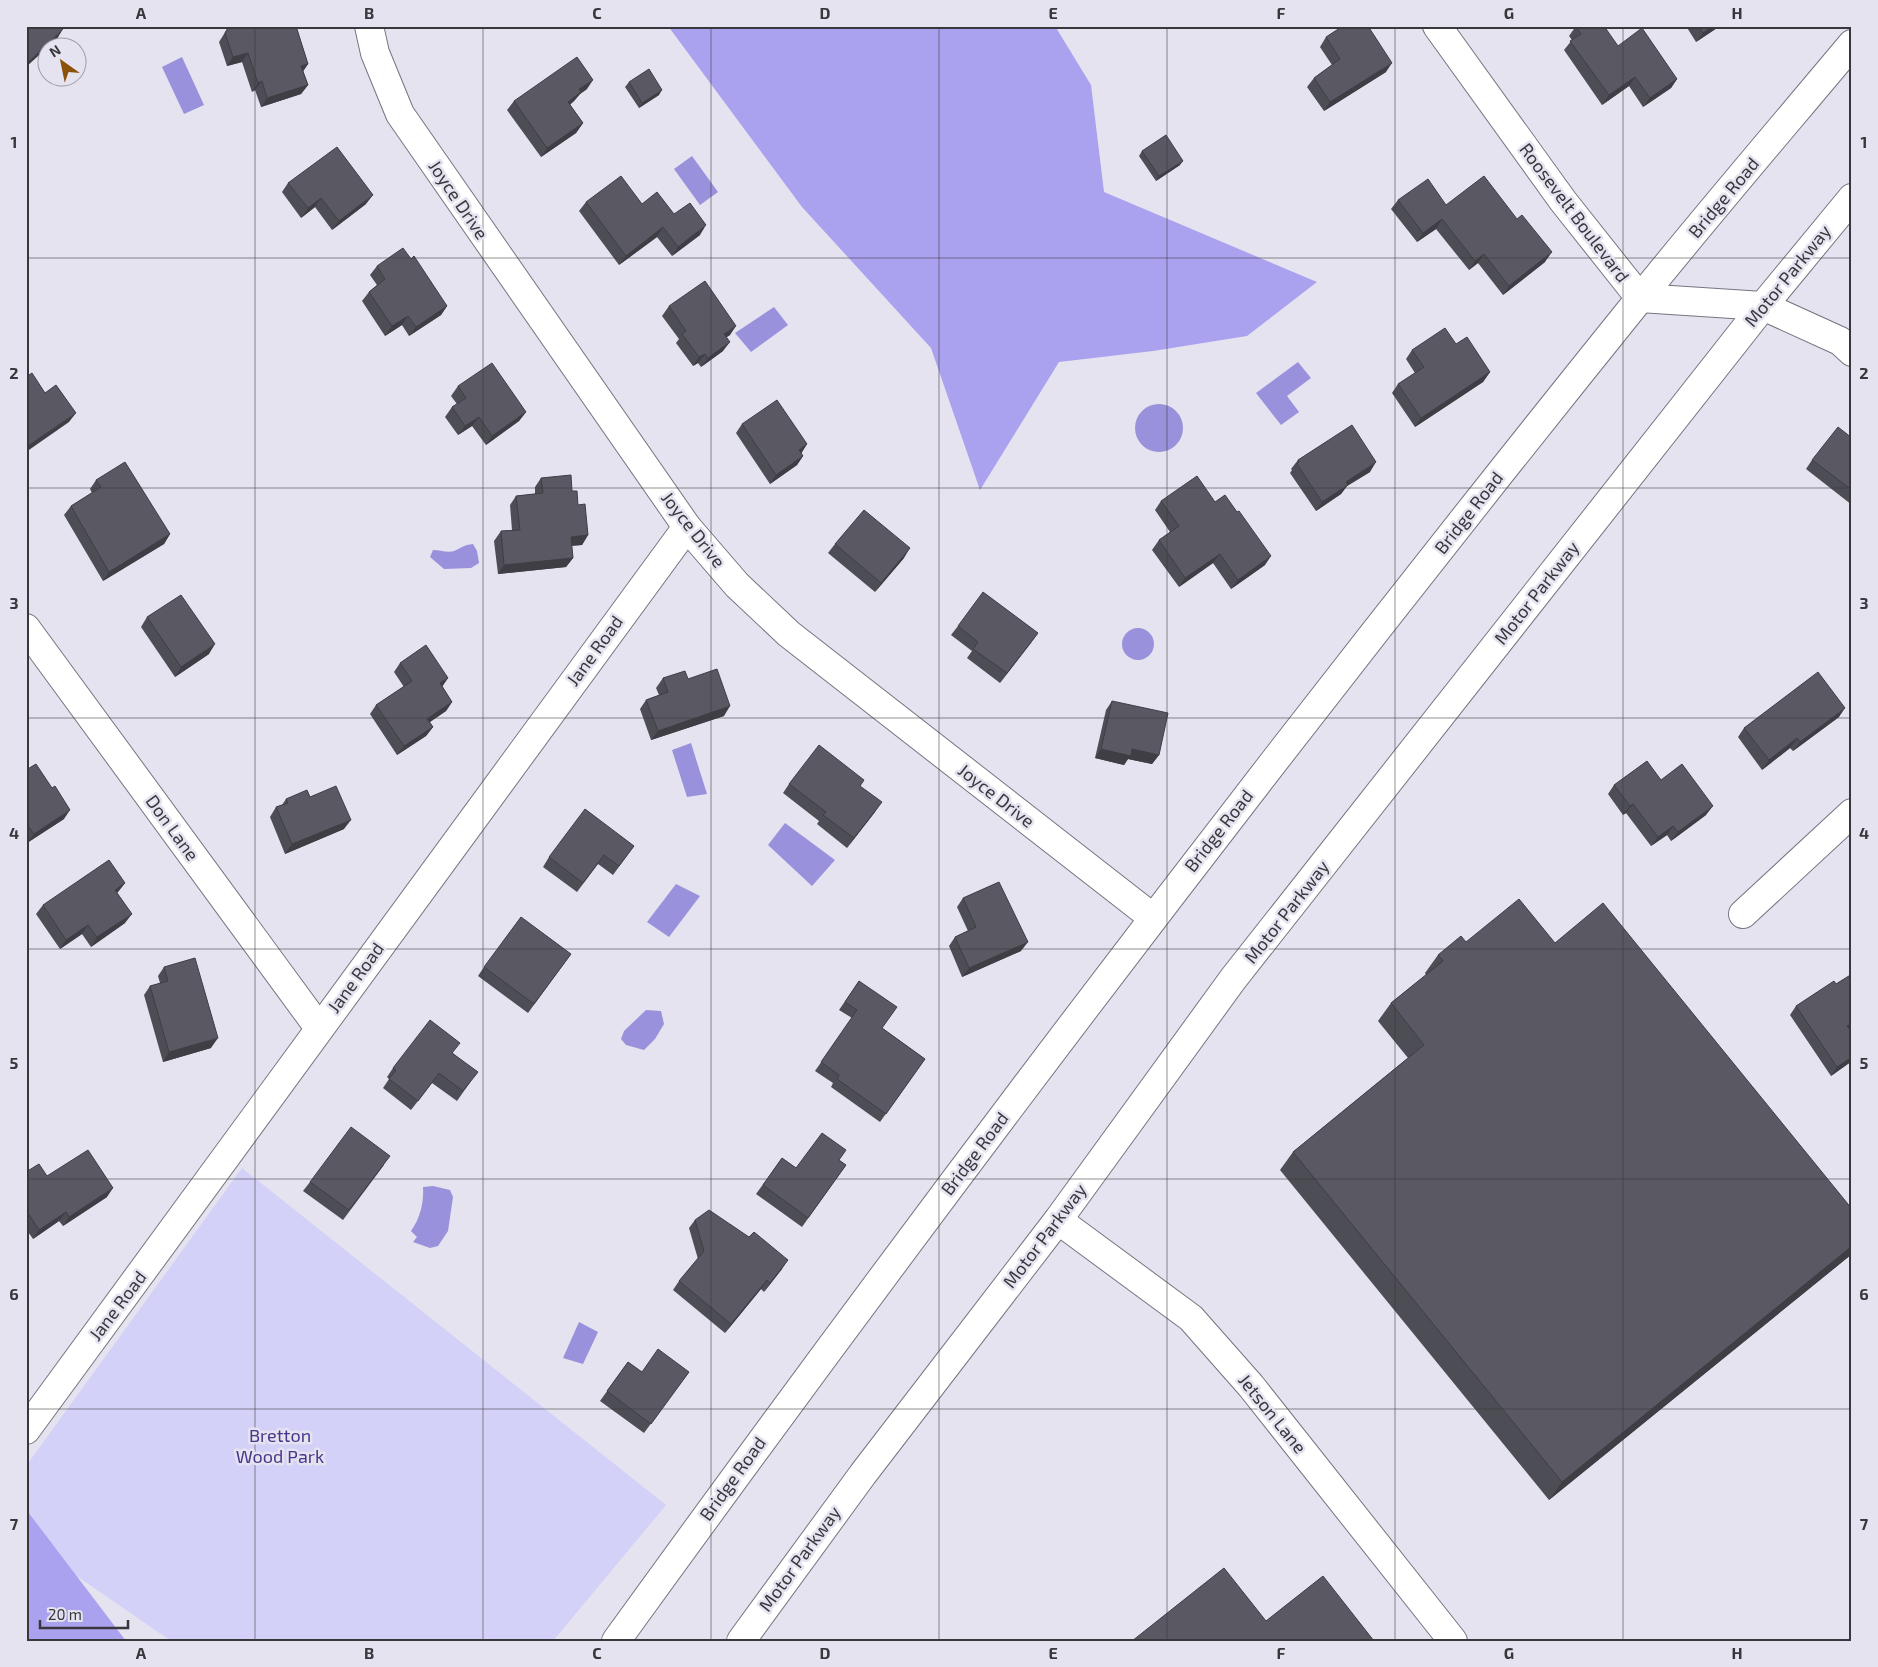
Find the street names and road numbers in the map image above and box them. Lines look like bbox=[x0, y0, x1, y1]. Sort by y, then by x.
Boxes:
street label: Roosevelt Boulevard bbox=[1515, 138, 1634, 286]
street label: Bridge Road bbox=[1683, 153, 1763, 242]
street label: Joyce Drive bbox=[424, 156, 493, 243]
street label: Motor Parkway bbox=[1739, 220, 1835, 331]
street label: Bridge Road bbox=[1429, 467, 1507, 558]
street label: Joyce Drive bbox=[657, 487, 730, 572]
street label: Motor Parkway bbox=[1489, 536, 1584, 648]
street label: Jane Road bbox=[561, 611, 627, 690]
street label: Joyce Drive bbox=[954, 759, 1039, 832]
street label: Bridge Road bbox=[1179, 785, 1257, 876]
street label: Don Lane bbox=[142, 790, 204, 865]
street label: Motor Parkway bbox=[1239, 855, 1334, 967]
street label: Jane Road bbox=[322, 938, 388, 1017]
street label: Bridge Road bbox=[936, 1108, 1013, 1199]
street label: Motor Parkway bbox=[998, 1179, 1091, 1292]
street label: Jane Road bbox=[84, 1266, 151, 1345]
street label: Jetson Lane bbox=[1234, 1369, 1311, 1457]
street label: Bridge Road bbox=[694, 1432, 770, 1525]
street label: Motor Parkway bbox=[754, 1501, 845, 1615]

